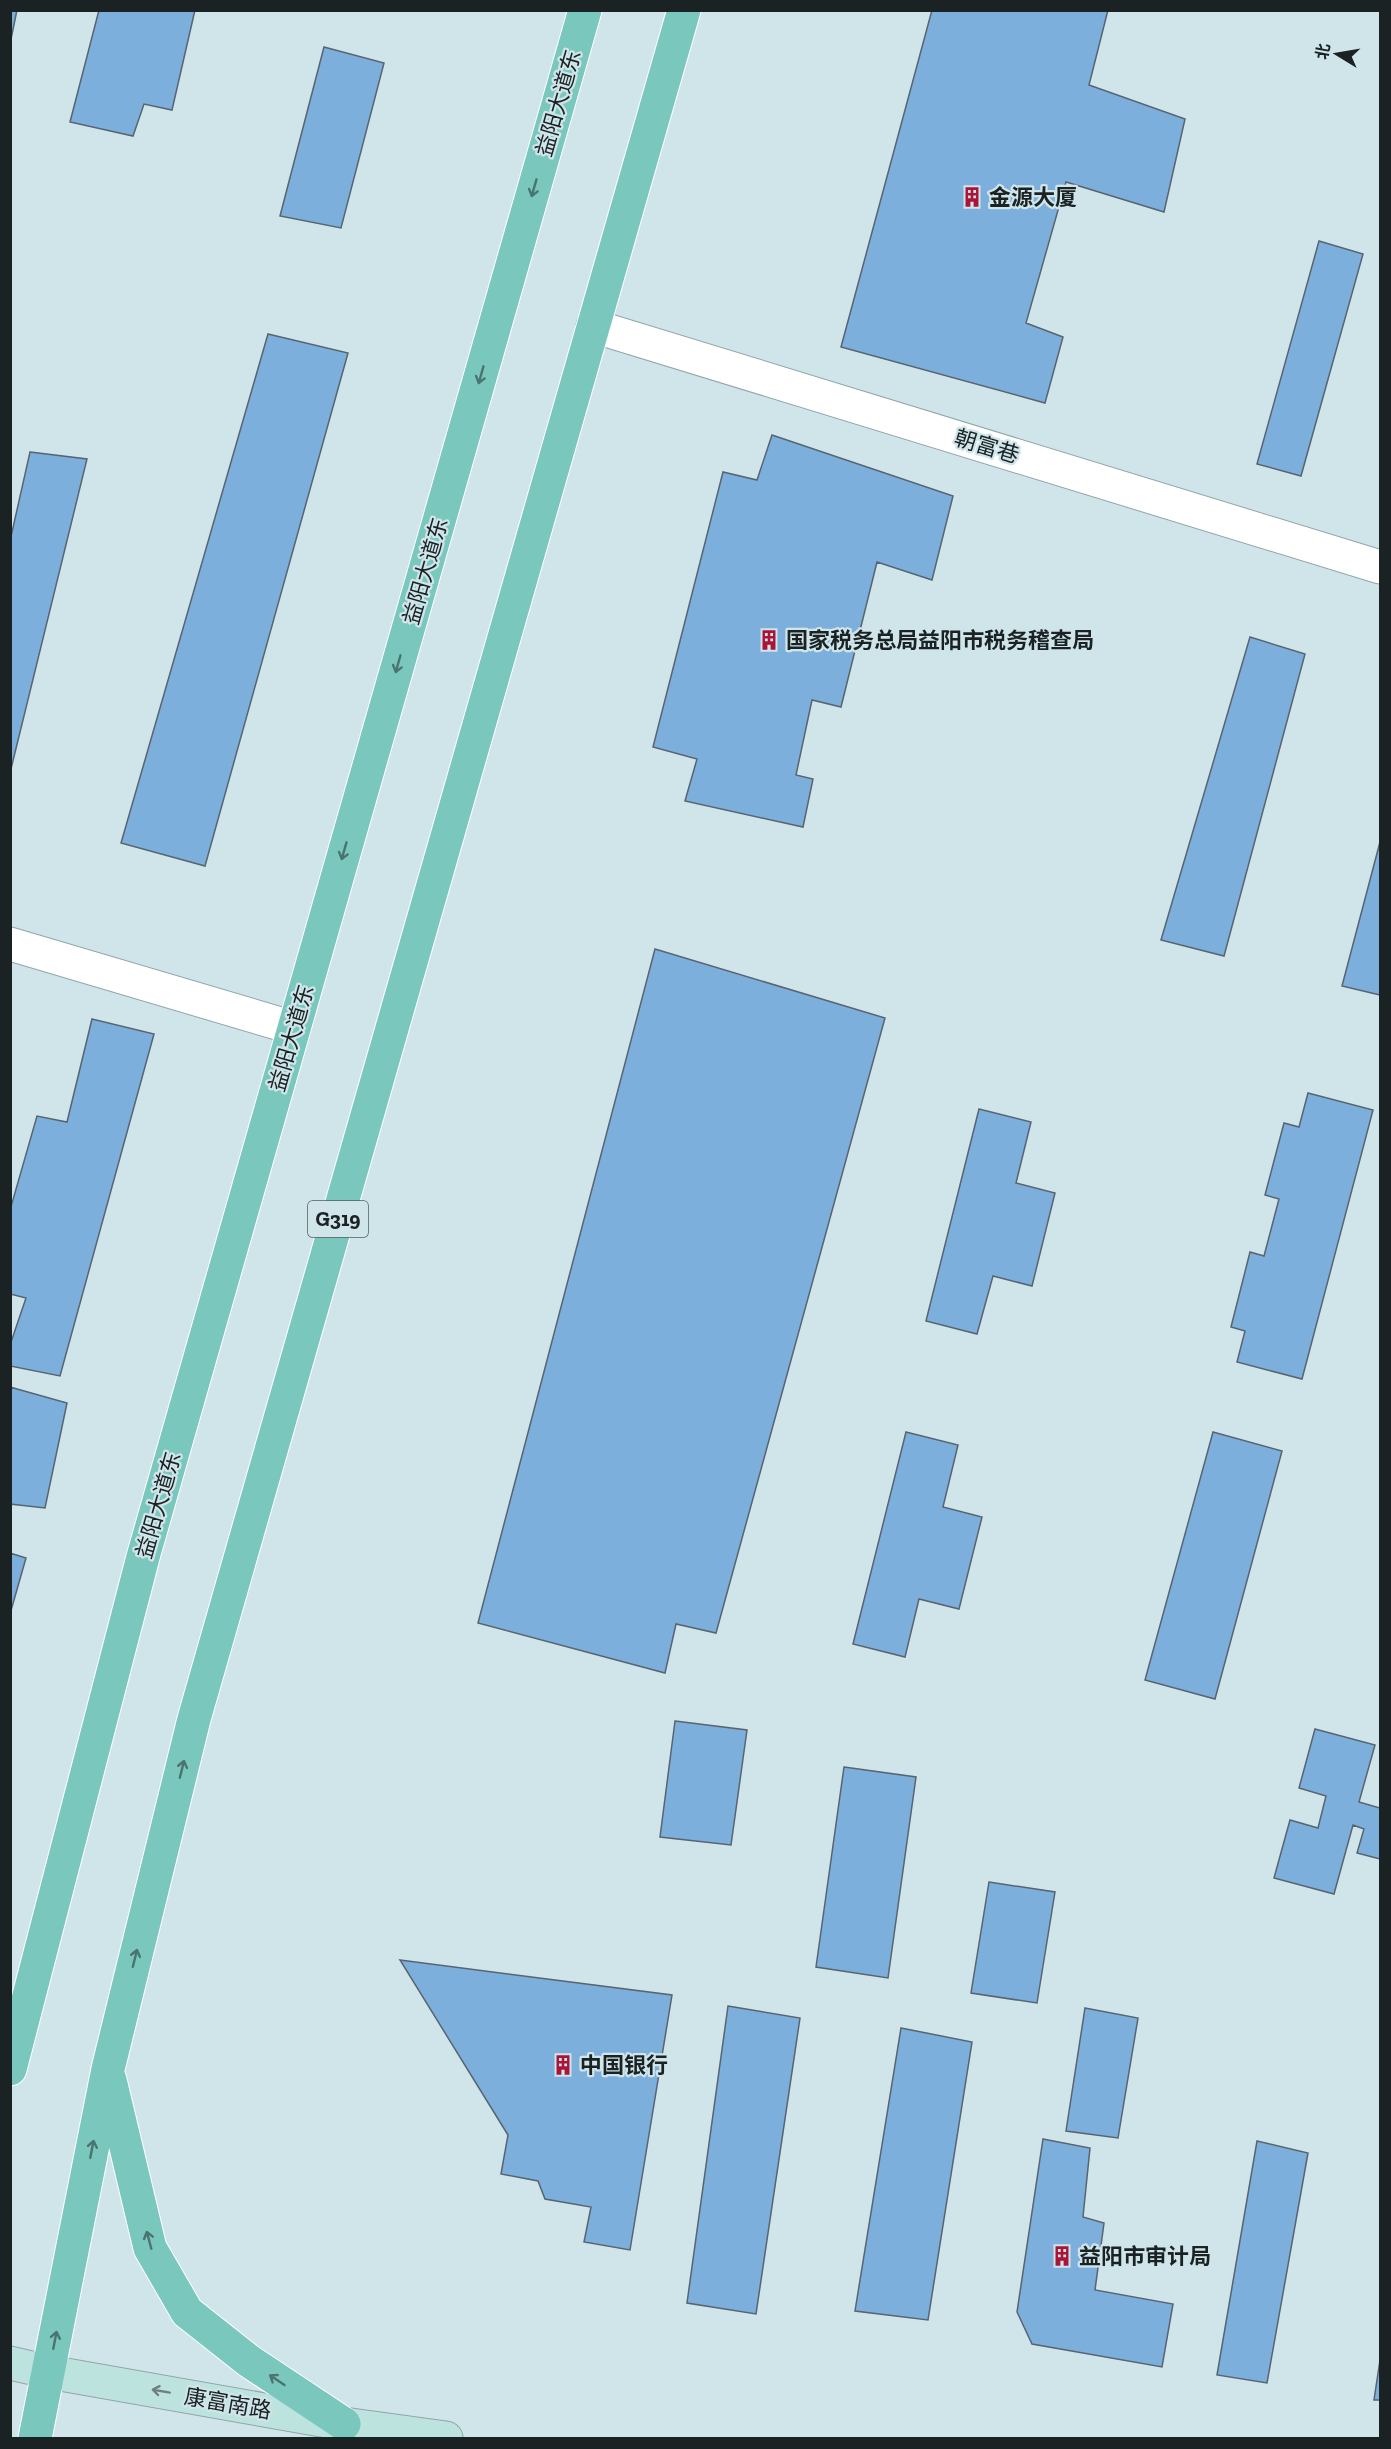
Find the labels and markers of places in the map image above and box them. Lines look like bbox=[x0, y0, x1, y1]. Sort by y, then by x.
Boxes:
place label: 金源大厦 bbox=[989, 184, 1077, 211]
building icon: 金源大厦 bbox=[960, 185, 984, 209]
place label: 国家税务总局益阳市税务稽查局 bbox=[786, 627, 1094, 654]
building icon: 国家税务总局益阳市税务稽查局 bbox=[757, 628, 781, 652]
place label: 中国银行 bbox=[580, 2052, 668, 2079]
building icon: 中国银行 bbox=[551, 2053, 575, 2077]
place label: 益阳市审计局 bbox=[1079, 2243, 1211, 2270]
building icon: 益阳市审计局 bbox=[1050, 2244, 1074, 2268]

